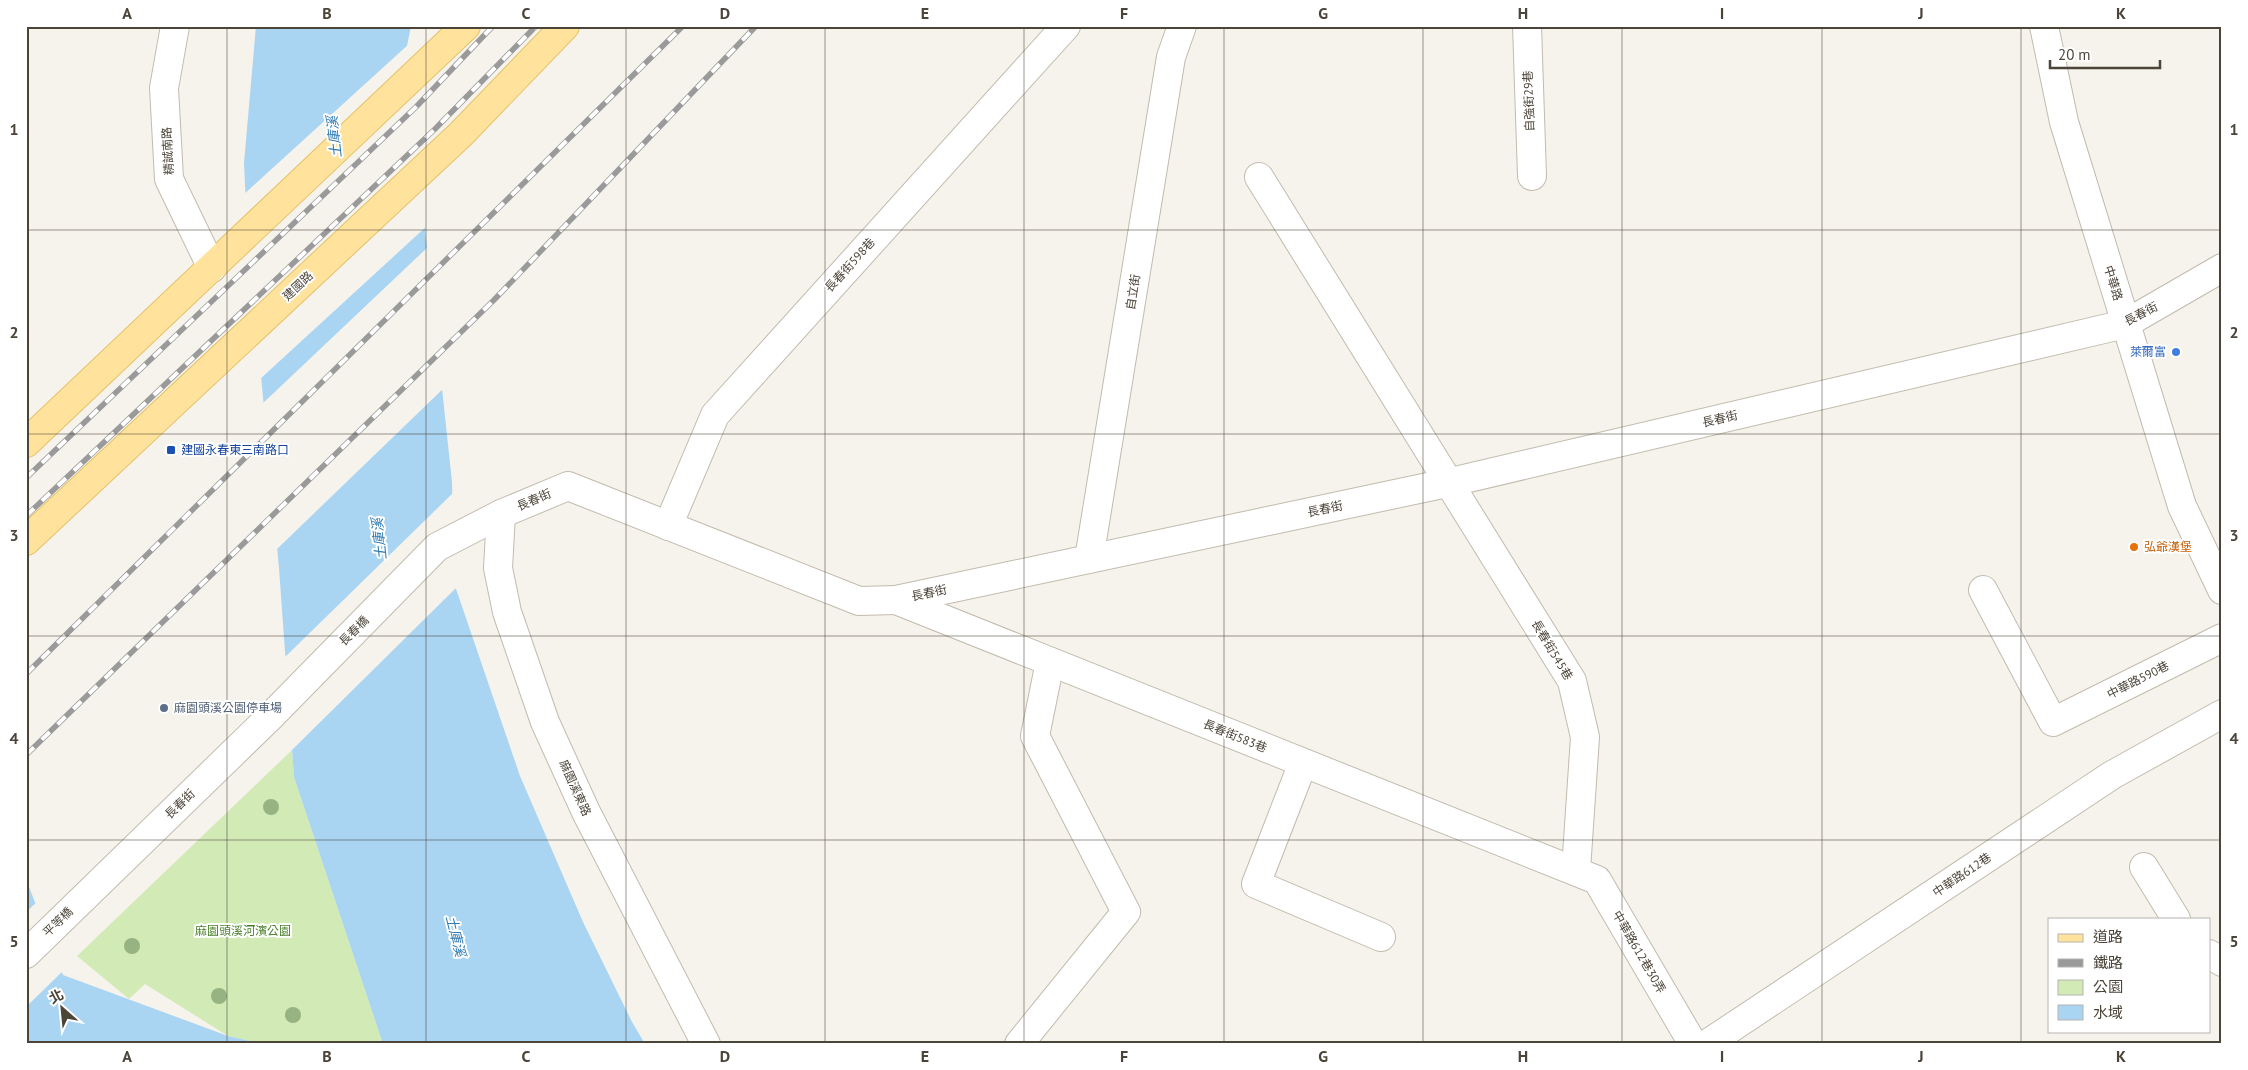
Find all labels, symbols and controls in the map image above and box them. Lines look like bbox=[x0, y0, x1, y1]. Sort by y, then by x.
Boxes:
text: A bbox=[122, 3, 132, 23]
text: B bbox=[322, 3, 332, 23]
text: C bbox=[522, 3, 531, 23]
text: D bbox=[720, 3, 730, 23]
text: E bbox=[921, 3, 929, 23]
text: F bbox=[1120, 3, 1128, 23]
text: G bbox=[1318, 3, 1328, 23]
text: H bbox=[1518, 3, 1528, 23]
text: I bbox=[1720, 3, 1724, 23]
text: J bbox=[1917, 3, 1924, 23]
text: K bbox=[2116, 3, 2126, 23]
scale bar bbox=[2050, 38, 2160, 70]
text: 20 m bbox=[2058, 45, 2091, 64]
street label: 自強街29巷 bbox=[1520, 70, 1537, 132]
water label: 土庫溪 bbox=[323, 113, 345, 159]
text: 1 bbox=[9, 119, 19, 139]
text: 1 bbox=[2229, 119, 2239, 139]
street label: 精誠南路 bbox=[159, 127, 176, 175]
street label: 長春街598巷 bbox=[821, 235, 878, 295]
street label: 中華路 bbox=[2101, 263, 2126, 302]
street label: 建國路 bbox=[279, 268, 316, 303]
street label: 自立街 bbox=[1122, 273, 1143, 311]
street label: 長春街 bbox=[2121, 298, 2160, 329]
text: 2 bbox=[9, 322, 19, 342]
text: 2 bbox=[2229, 322, 2239, 342]
place label: 萊爾富 bbox=[2130, 344, 2166, 359]
marker: 萊爾富 bbox=[2170, 346, 2182, 358]
street label: 長春街 bbox=[1701, 407, 1739, 430]
place label: 建國永春東三南路口 bbox=[181, 442, 289, 457]
marker: 建國永春東三南路口 bbox=[165, 444, 177, 456]
street label: 長春街 bbox=[514, 486, 553, 513]
street label: 長春街 bbox=[1306, 497, 1344, 520]
water label: 土庫溪 bbox=[368, 515, 390, 561]
text: 3 bbox=[9, 525, 19, 545]
text: 3 bbox=[2229, 525, 2239, 545]
place label: 弘爺漢堡 bbox=[2144, 539, 2192, 554]
marker: 弘爺漢堡 bbox=[2128, 541, 2140, 553]
street label: 長春街 bbox=[910, 581, 948, 604]
street label: 長春橋 bbox=[336, 613, 372, 649]
street label: 長春街545巷 bbox=[1529, 617, 1576, 683]
street label: 中華路590巷 bbox=[2104, 658, 2171, 702]
place label: 麻園頭溪公園停車場 bbox=[174, 700, 282, 715]
marker: 麻園頭溪公園停車場 bbox=[158, 702, 170, 714]
street label: 長春街583巷 bbox=[1201, 716, 1269, 755]
text: 4 bbox=[9, 728, 19, 748]
text: 4 bbox=[2229, 728, 2239, 748]
street label: 麻園溪東路 bbox=[556, 757, 595, 818]
street label: 長春街 bbox=[161, 786, 198, 822]
street label: 中華路612巷 bbox=[1929, 849, 1994, 900]
street label: 平等橋 bbox=[39, 904, 76, 940]
street label: 中華路612巷30弄 bbox=[1610, 908, 1669, 996]
water label: 土庫溪 bbox=[442, 913, 470, 960]
legend bbox=[2048, 918, 2210, 1032]
park label: 麻園頭溪河濱公園 bbox=[195, 923, 291, 938]
text: 道路 bbox=[2093, 927, 2123, 946]
text: 5 bbox=[9, 931, 19, 951]
text: 5 bbox=[2229, 931, 2239, 951]
text: 鐵路 bbox=[2093, 953, 2123, 972]
text: 公園 bbox=[2093, 977, 2123, 996]
north arrow bbox=[38, 982, 88, 1032]
text: 北 bbox=[46, 985, 66, 1008]
text: 水域 bbox=[2093, 1003, 2123, 1022]
text: A bbox=[122, 1046, 132, 1066]
text: B bbox=[322, 1046, 332, 1066]
text: C bbox=[522, 1046, 531, 1066]
text: D bbox=[720, 1046, 730, 1066]
text: E bbox=[921, 1046, 929, 1066]
text: F bbox=[1120, 1046, 1128, 1066]
text: G bbox=[1318, 1046, 1328, 1066]
text: H bbox=[1518, 1046, 1528, 1066]
text: I bbox=[1720, 1046, 1724, 1066]
text: J bbox=[1917, 1046, 1924, 1066]
text: K bbox=[2116, 1046, 2126, 1066]

